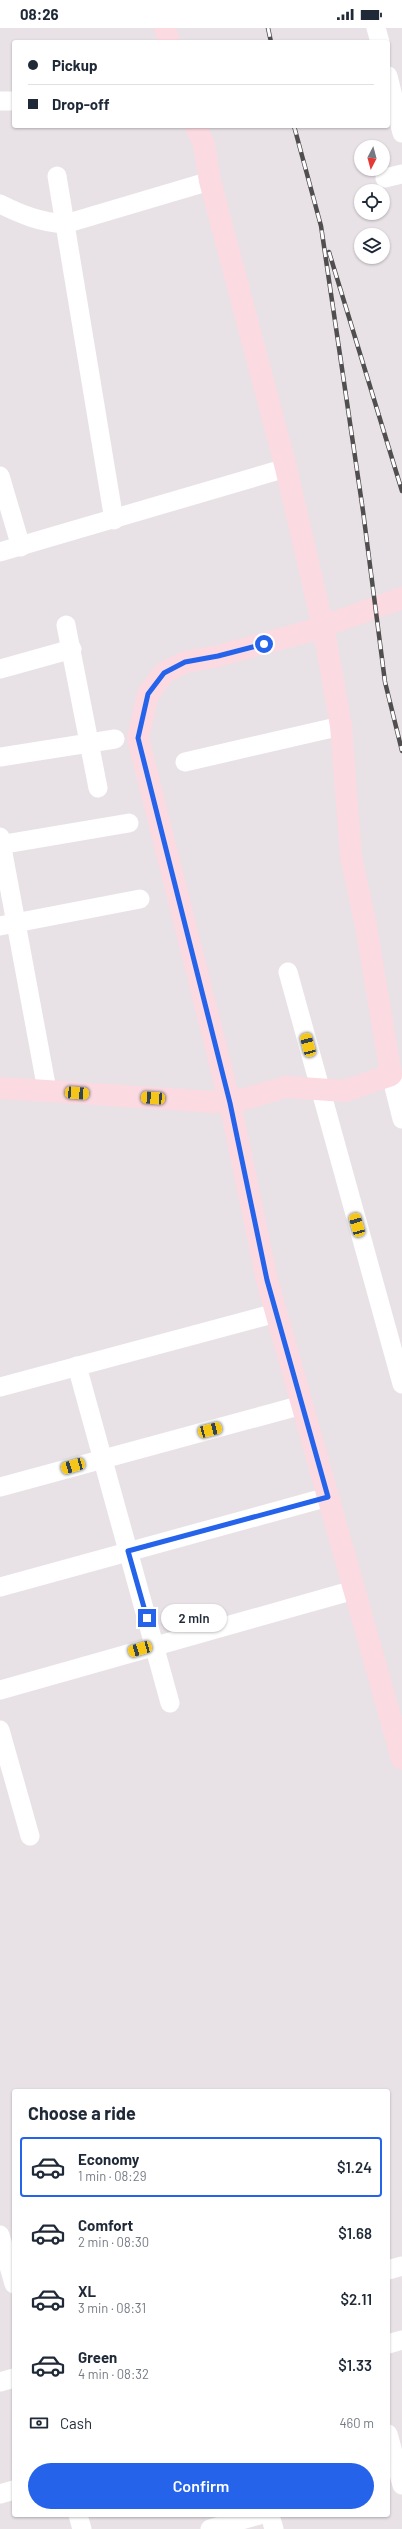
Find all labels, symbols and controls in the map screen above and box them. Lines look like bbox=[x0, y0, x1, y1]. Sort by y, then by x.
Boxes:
text: 08:26 bbox=[20, 5, 59, 23]
text: Pickup bbox=[52, 56, 98, 74]
text: Drop-off bbox=[52, 95, 110, 113]
north arrow bbox=[354, 140, 390, 176]
map controls bbox=[354, 140, 390, 264]
button: locate bbox=[354, 184, 390, 220]
button: layers bbox=[354, 228, 390, 264]
route start bbox=[255, 635, 273, 653]
car bbox=[299, 1032, 317, 1058]
car bbox=[65, 1086, 89, 1100]
car bbox=[141, 1091, 165, 1105]
car bbox=[348, 1212, 366, 1238]
car bbox=[197, 1421, 223, 1439]
car bbox=[60, 1457, 86, 1475]
callout: 2 min bbox=[161, 1604, 227, 1632]
route end bbox=[138, 1609, 156, 1627]
text: 2 min bbox=[179, 1610, 209, 1626]
car bbox=[127, 1640, 153, 1658]
text: Choose a ride bbox=[28, 2102, 136, 2124]
icon: car bbox=[30, 2149, 66, 2185]
text: Economy bbox=[78, 2150, 139, 2168]
text: $1.24 bbox=[337, 2158, 372, 2176]
text: 1 min · 08:29 bbox=[78, 2168, 146, 2184]
icon: car bbox=[30, 2215, 66, 2251]
text: Comfort bbox=[78, 2216, 133, 2234]
text: $1.68 bbox=[338, 2224, 372, 2242]
text: 2 min · 08:30 bbox=[78, 2234, 149, 2250]
icon: car bbox=[30, 2281, 66, 2317]
text: XL bbox=[78, 2282, 96, 2300]
text: $2.11 bbox=[340, 2290, 372, 2308]
text: 3 min · 08:31 bbox=[78, 2300, 146, 2316]
icon: car bbox=[30, 2347, 66, 2383]
text: Green bbox=[78, 2348, 117, 2366]
text: $1.33 bbox=[338, 2356, 372, 2374]
text: 4 min · 08:32 bbox=[78, 2366, 149, 2382]
icon: cash bbox=[28, 2412, 50, 2434]
text: Cash bbox=[60, 2414, 92, 2432]
text: 460 m bbox=[339, 2415, 374, 2431]
button: Confirm bbox=[28, 2463, 374, 2509]

